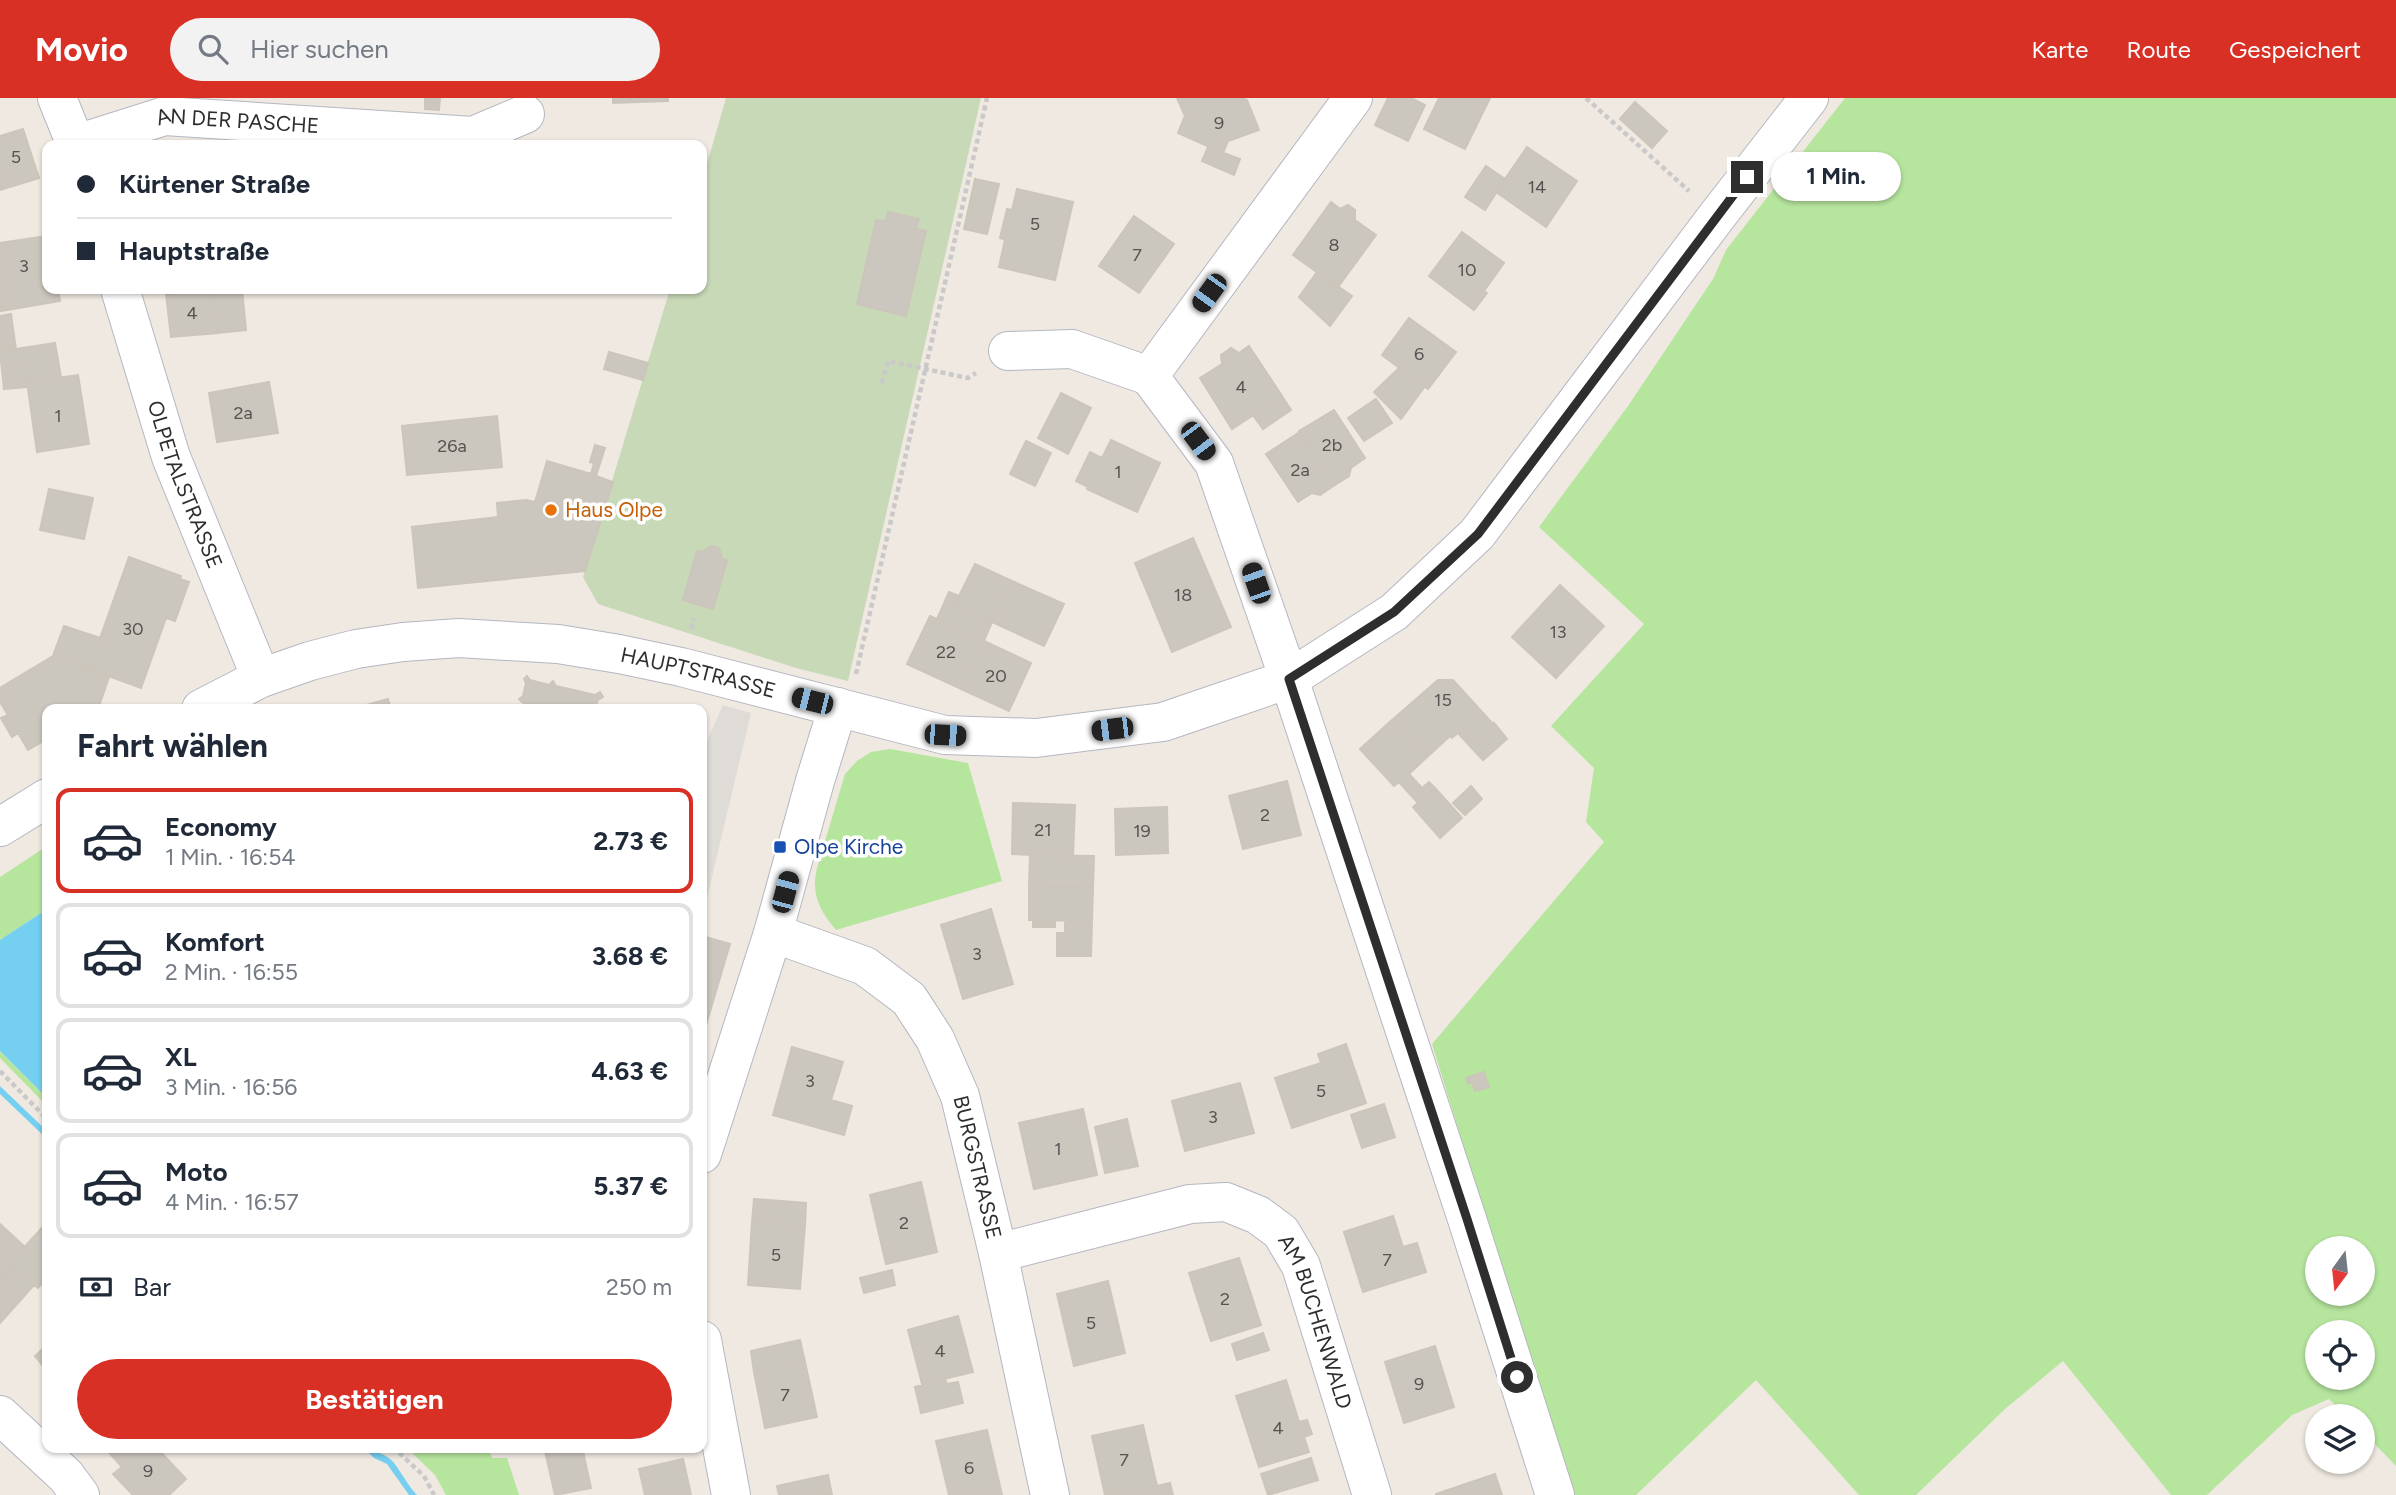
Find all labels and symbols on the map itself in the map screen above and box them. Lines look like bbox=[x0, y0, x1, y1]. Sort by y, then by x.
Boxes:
street label: AN DER PASCHE bbox=[152, 102, 320, 138]
house number: 9 bbox=[1214, 112, 1224, 134]
house number: 5 bbox=[11, 146, 21, 168]
callout: 1 Min. bbox=[1772, 153, 1901, 202]
route end bbox=[1731, 161, 1763, 193]
house number: 14 bbox=[1528, 176, 1546, 198]
house number: 5 bbox=[1030, 213, 1040, 235]
house number: 8 bbox=[1328, 234, 1340, 256]
house number: 7 bbox=[1132, 244, 1142, 266]
house number: 3 bbox=[19, 255, 29, 277]
house number: 10 bbox=[1458, 259, 1476, 281]
car bbox=[1189, 270, 1230, 316]
house number: 4 bbox=[186, 302, 198, 324]
house number: 6 bbox=[1414, 343, 1424, 365]
house number: 4 bbox=[1235, 376, 1247, 398]
street label: OLPETALSTRASSE bbox=[143, 398, 228, 572]
house number: 2a bbox=[233, 402, 253, 424]
house number: 1 bbox=[54, 405, 62, 427]
car bbox=[1177, 418, 1220, 464]
house number: 2b bbox=[1322, 434, 1342, 456]
house number: 26a bbox=[437, 435, 467, 457]
house number: 2a bbox=[1290, 459, 1310, 481]
house number: 1 bbox=[1114, 461, 1122, 483]
place label: Haus Olpe bbox=[565, 497, 663, 522]
marker: Haus Olpe bbox=[543, 502, 559, 518]
car bbox=[1240, 560, 1273, 606]
house number: 18 bbox=[1174, 584, 1192, 606]
house number: 30 bbox=[122, 618, 144, 640]
house number: 13 bbox=[1549, 621, 1567, 643]
house number: 22 bbox=[936, 641, 956, 663]
street label: HAUPTSTRASSE bbox=[619, 642, 779, 703]
house number: 20 bbox=[985, 665, 1007, 687]
car bbox=[790, 686, 835, 716]
house number: 15 bbox=[1434, 689, 1452, 711]
car bbox=[1090, 716, 1135, 742]
car bbox=[924, 723, 967, 747]
house number: 2 bbox=[1260, 804, 1270, 826]
house number: 21 bbox=[1034, 819, 1052, 841]
house number: 19 bbox=[1133, 820, 1151, 842]
place label: Olpe Kirche bbox=[794, 834, 903, 859]
marker: Olpe Kirche bbox=[772, 839, 788, 855]
car bbox=[770, 869, 801, 915]
house number: 3 bbox=[972, 943, 982, 965]
house number: 3 bbox=[805, 1070, 815, 1092]
house number: 5 bbox=[1316, 1080, 1326, 1102]
street label: BURGSTRASSE bbox=[948, 1093, 1007, 1242]
house number: 3 bbox=[1208, 1106, 1218, 1128]
house number: 1 bbox=[1054, 1138, 1062, 1160]
house number: 2 bbox=[899, 1212, 909, 1234]
street label: AM BUCHENWALD bbox=[1273, 1230, 1358, 1412]
north arrow bbox=[2305, 1236, 2375, 1306]
house number: 5 bbox=[771, 1244, 781, 1266]
house number: 7 bbox=[1382, 1249, 1392, 1271]
house number: 2 bbox=[1220, 1288, 1230, 1310]
house number: 5 bbox=[1086, 1312, 1096, 1334]
house number: 4 bbox=[934, 1340, 946, 1362]
route start bbox=[1501, 1361, 1533, 1393]
house number: 9 bbox=[1414, 1373, 1424, 1395]
house number: 7 bbox=[780, 1384, 790, 1406]
house number: 4 bbox=[1272, 1417, 1284, 1439]
house number: 7 bbox=[1119, 1449, 1129, 1471]
house number: 6 bbox=[964, 1457, 974, 1479]
house number: 9 bbox=[143, 1460, 153, 1482]

